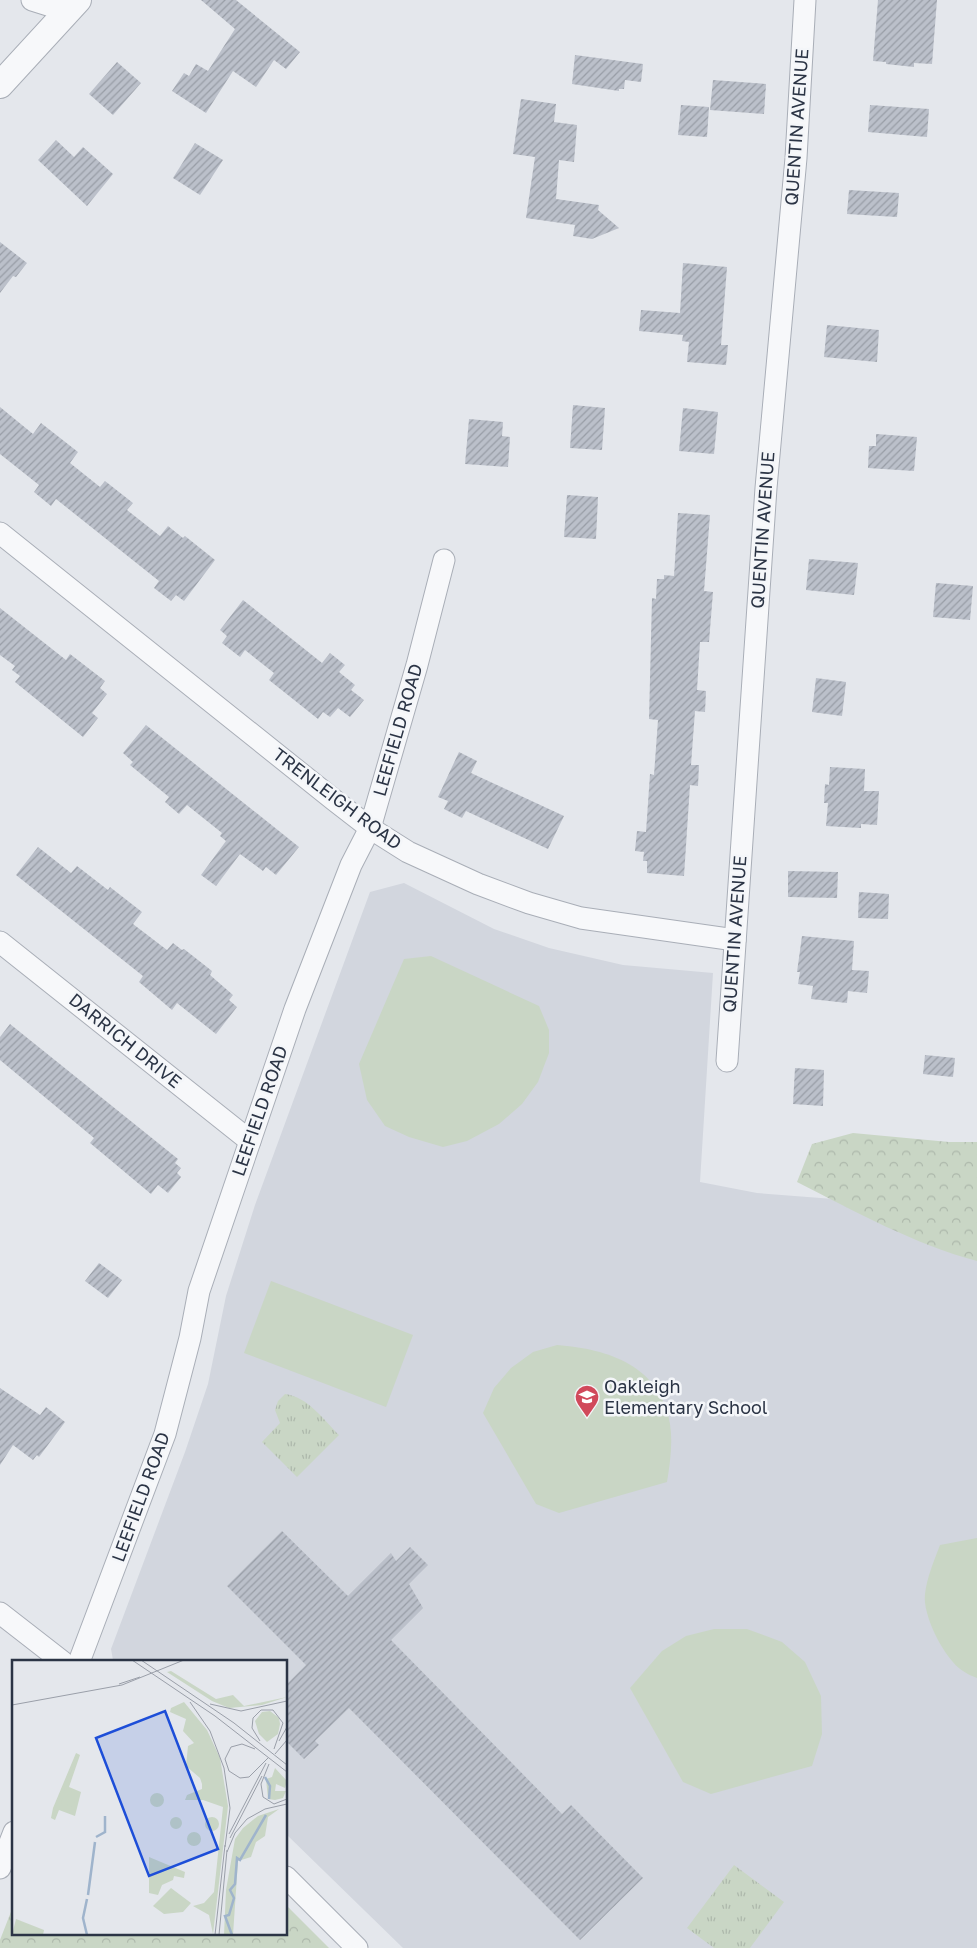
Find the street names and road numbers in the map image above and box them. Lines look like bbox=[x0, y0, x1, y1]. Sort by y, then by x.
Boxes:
street label: QUENTIN AVENUE bbox=[780, 48, 812, 206]
street label: QUENTIN AVENUE bbox=[746, 451, 778, 609]
street label: LEEFIELD ROAD bbox=[368, 661, 426, 798]
street label: TRENLEIGH ROAD bbox=[269, 743, 406, 854]
street label: QUENTIN AVENUE bbox=[718, 855, 750, 1013]
street label: DARRICH DRIVE bbox=[65, 988, 186, 1092]
street label: LEEFIELD ROAD bbox=[226, 1042, 292, 1179]
street label: LEEFIELD ROAD bbox=[106, 1429, 174, 1565]

